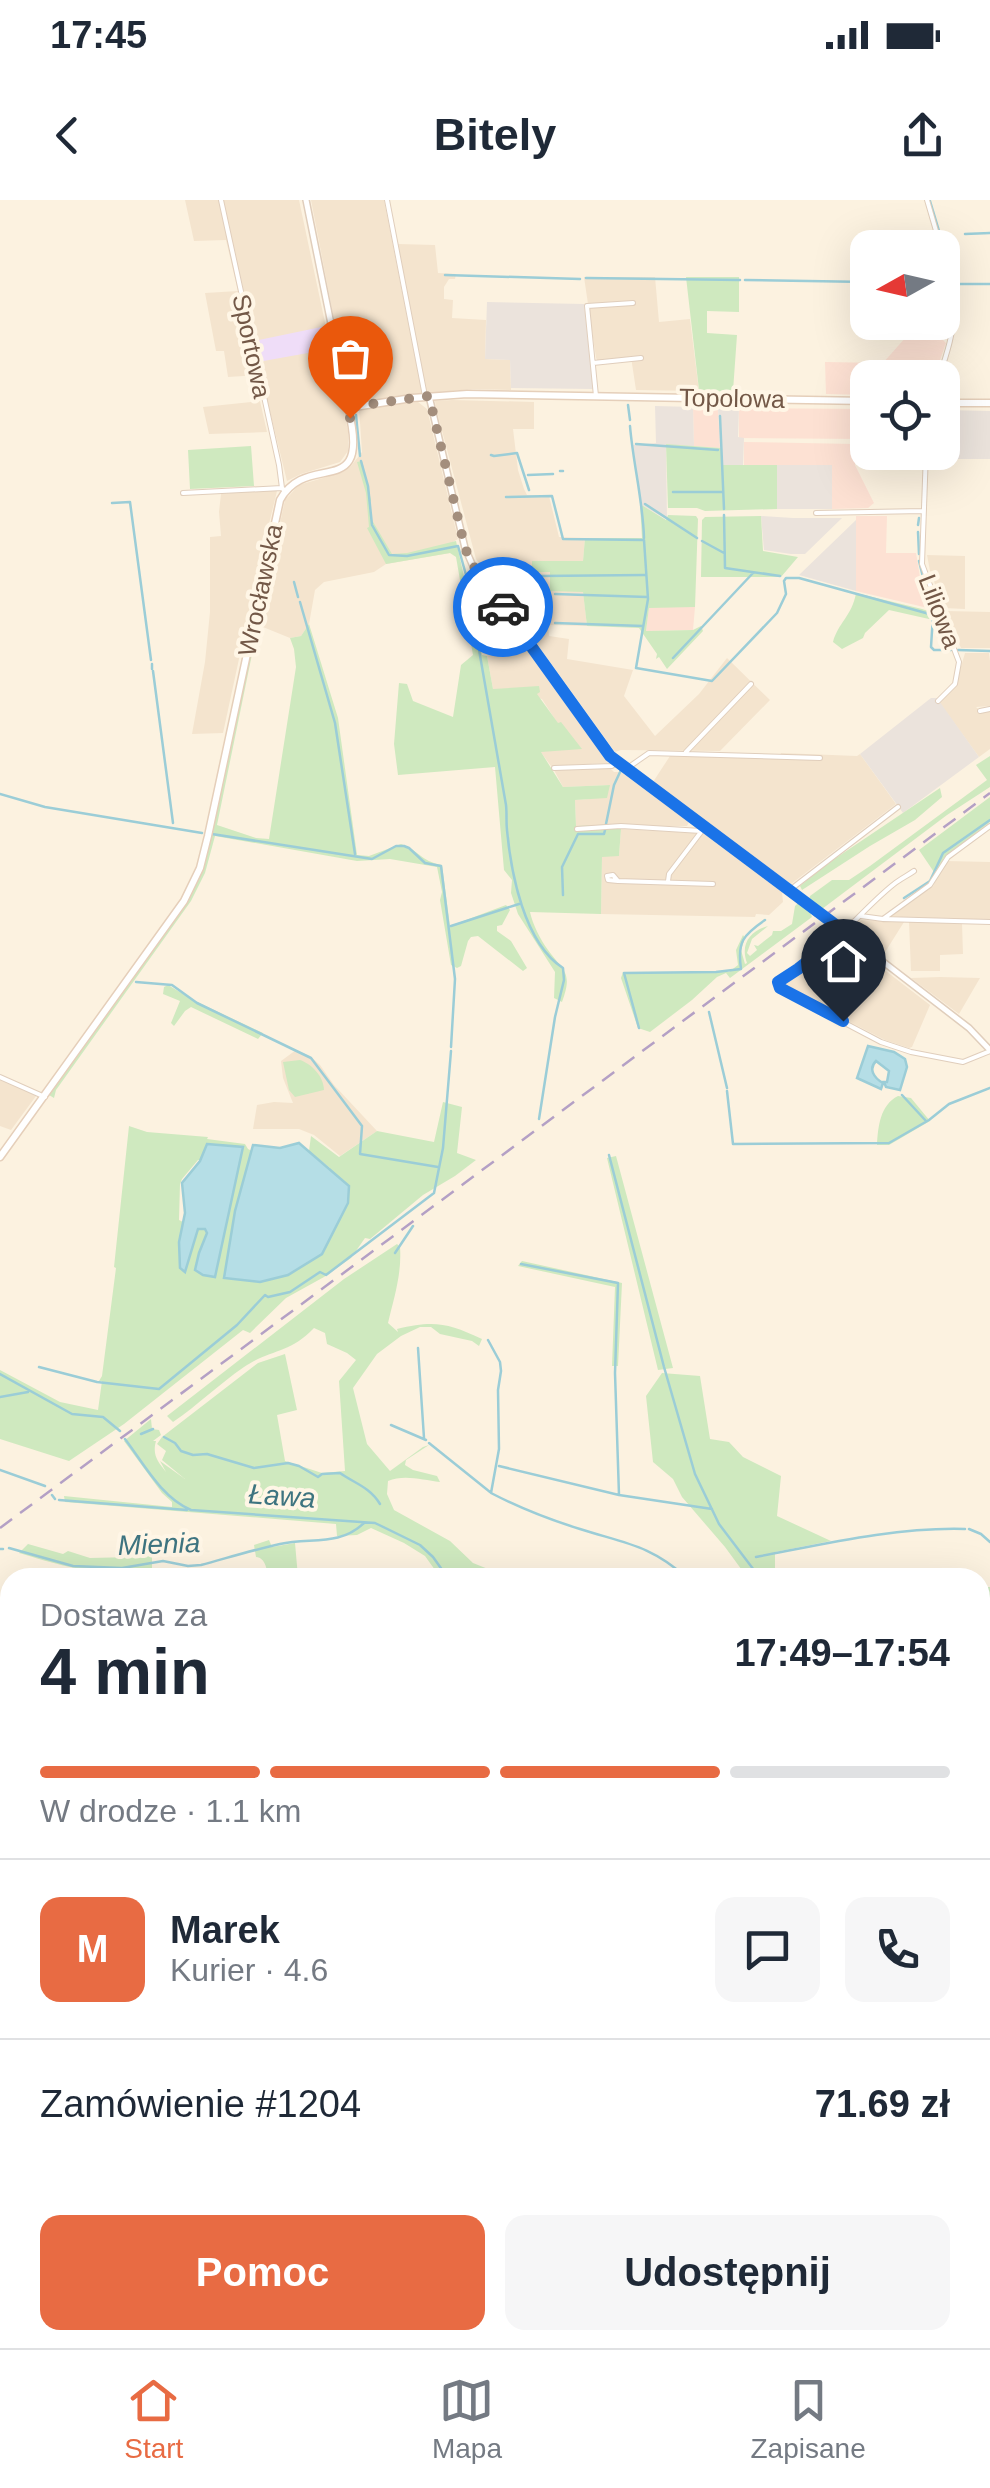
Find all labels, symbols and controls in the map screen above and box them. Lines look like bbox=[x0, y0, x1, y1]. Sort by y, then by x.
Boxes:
text: 17:45 bbox=[50, 14, 147, 56]
icon: back bbox=[40, 108, 95, 163]
icon: share bbox=[895, 108, 950, 163]
text: Bitely bbox=[434, 109, 556, 160]
north arrow bbox=[850, 230, 960, 340]
map controls bbox=[850, 230, 960, 470]
street label: Sportowa bbox=[227, 291, 277, 401]
pin bbox=[308, 316, 393, 419]
icon: bag bbox=[323, 331, 378, 386]
button: locate bbox=[850, 360, 960, 470]
street label: Topolowa bbox=[679, 383, 785, 413]
street label: Wrocławska bbox=[232, 521, 288, 659]
courier bbox=[453, 557, 553, 657]
street label: Liliowa bbox=[913, 570, 967, 652]
icon: car bbox=[476, 580, 531, 635]
pin bbox=[801, 919, 886, 1022]
icon: home bbox=[816, 934, 871, 989]
water label: Ława bbox=[248, 1478, 316, 1514]
water label: Mienia bbox=[117, 1527, 201, 1561]
text: Dostawa za bbox=[40, 1597, 207, 1633]
text: 17:49–17:54 bbox=[734, 1632, 950, 1674]
text: 4 min bbox=[40, 1635, 210, 1708]
text: W drodze · 1.1 km bbox=[40, 1793, 301, 1829]
button: chat bbox=[715, 1897, 820, 2002]
button: phone bbox=[845, 1897, 950, 2002]
text: Marek bbox=[170, 1909, 280, 1951]
text: M bbox=[77, 1928, 108, 1970]
text: Kurier · 4.6 bbox=[170, 1952, 328, 1988]
text: Zamówienie #1204 bbox=[40, 2083, 361, 2125]
text: 71.69 zł bbox=[815, 2083, 950, 2125]
button: Pomoc bbox=[40, 2215, 485, 2330]
button: Udostępnij bbox=[505, 2215, 950, 2330]
tab: Start bbox=[124, 2373, 183, 2465]
tab: Mapa bbox=[432, 2373, 502, 2465]
tab: Zapisane bbox=[751, 2373, 866, 2465]

